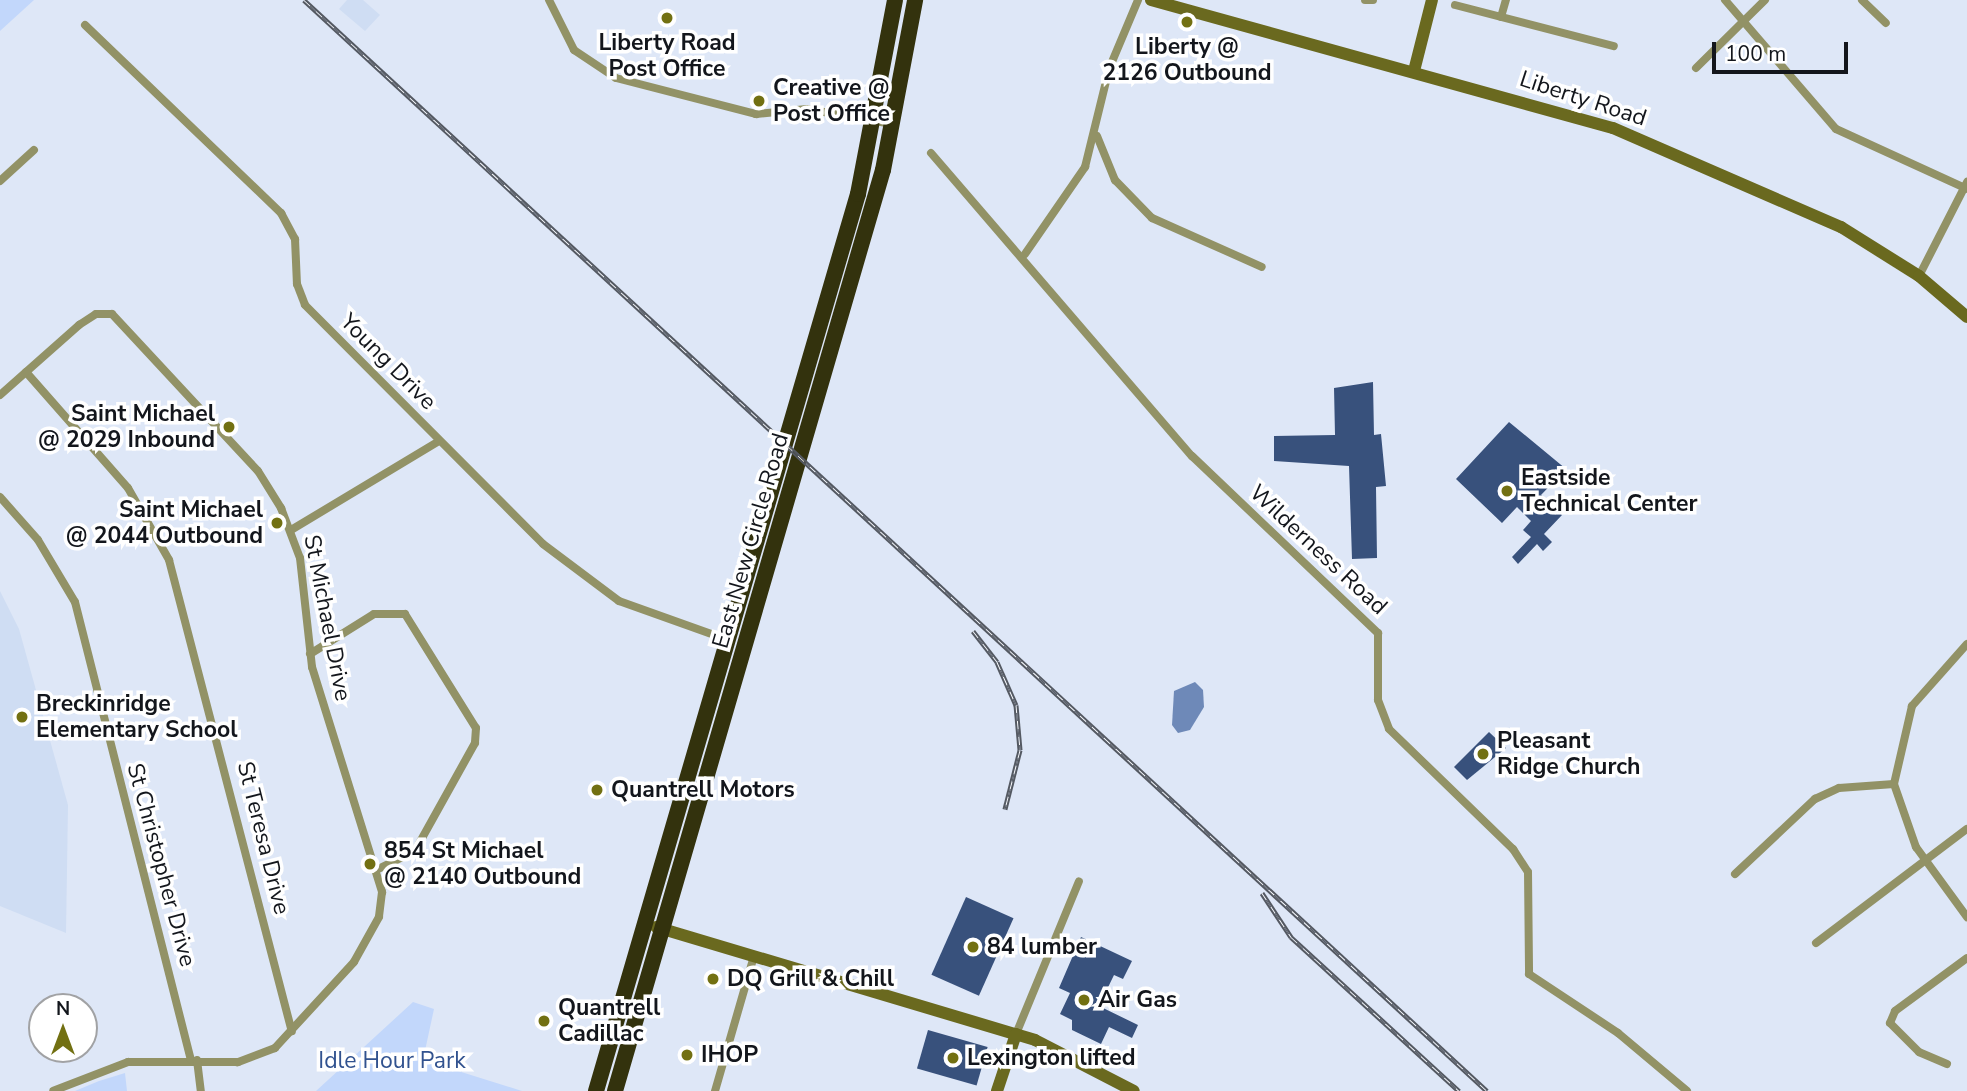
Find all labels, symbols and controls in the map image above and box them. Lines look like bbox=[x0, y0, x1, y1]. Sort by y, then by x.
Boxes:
marker: Liberty Road Post Office bbox=[659, 10, 675, 26]
marker: Liberty @ 2126 Outbound bbox=[1179, 14, 1195, 30]
scale bar bbox=[1715, 28, 1852, 72]
place label: Liberty Road Post Office bbox=[598, 29, 736, 83]
place label: Liberty @ 2126 Outbound bbox=[1102, 33, 1272, 87]
text: 100 m bbox=[1725, 40, 1786, 68]
street label: Liberty Road bbox=[1516, 66, 1650, 132]
place label: Creative @ Post Office bbox=[773, 74, 890, 128]
marker: Creative @ Post Office bbox=[751, 93, 767, 109]
street label: Young Drive bbox=[334, 308, 442, 416]
place label: Saint Michael @ 2029 Inbound bbox=[38, 400, 215, 454]
marker: Saint Michael @ 2029 Inbound bbox=[221, 419, 237, 435]
street label: East New Circle Road bbox=[707, 430, 795, 652]
place label: Eastside Technical Center bbox=[1521, 464, 1697, 518]
street label: Wilderness Road bbox=[1243, 479, 1393, 621]
marker: Eastside Technical Center bbox=[1499, 483, 1515, 499]
place label: Saint Michael @ 2044 Outbound bbox=[66, 496, 263, 550]
marker: Saint Michael @ 2044 Outbound bbox=[269, 515, 285, 531]
street label: St Michael Drive bbox=[297, 533, 357, 703]
place label: Breckinridge Elementary School bbox=[36, 690, 238, 744]
marker: Breckinridge Elementary School bbox=[14, 709, 30, 725]
place label: Pleasant Ridge Church bbox=[1497, 727, 1641, 781]
marker: Pleasant Ridge Church bbox=[1475, 746, 1491, 762]
street label: St Teresa Drive bbox=[231, 759, 295, 917]
street label: St Christopher Drive bbox=[121, 760, 201, 970]
place label: Quantrell Motors bbox=[611, 776, 795, 804]
marker: Quantrell Motors bbox=[589, 782, 605, 798]
place label: 854 St Michael @ 2140 Outbound bbox=[384, 837, 581, 891]
marker: 854 St Michael @ 2140 Outbound bbox=[362, 856, 378, 872]
place label: 84 lumber bbox=[987, 933, 1097, 961]
marker: 84 lumber bbox=[965, 939, 981, 955]
place label: DQ Grill & Chill bbox=[727, 965, 894, 993]
marker: DQ Grill & Chill bbox=[705, 971, 721, 987]
place label: Air Gas bbox=[1098, 986, 1177, 1014]
marker: Air Gas bbox=[1076, 992, 1092, 1008]
north arrow bbox=[28, 993, 98, 1063]
place label: Quantrell Cadillac bbox=[558, 994, 660, 1048]
text: N bbox=[56, 996, 70, 1022]
marker: Quantrell Cadillac bbox=[536, 1013, 552, 1029]
place label: IHOP bbox=[701, 1041, 758, 1069]
place label: Lexington lifted bbox=[967, 1044, 1136, 1072]
park label: Idle Hour Park bbox=[318, 1047, 466, 1075]
marker: IHOP bbox=[679, 1047, 695, 1063]
marker: Lexington lifted bbox=[945, 1050, 961, 1066]

